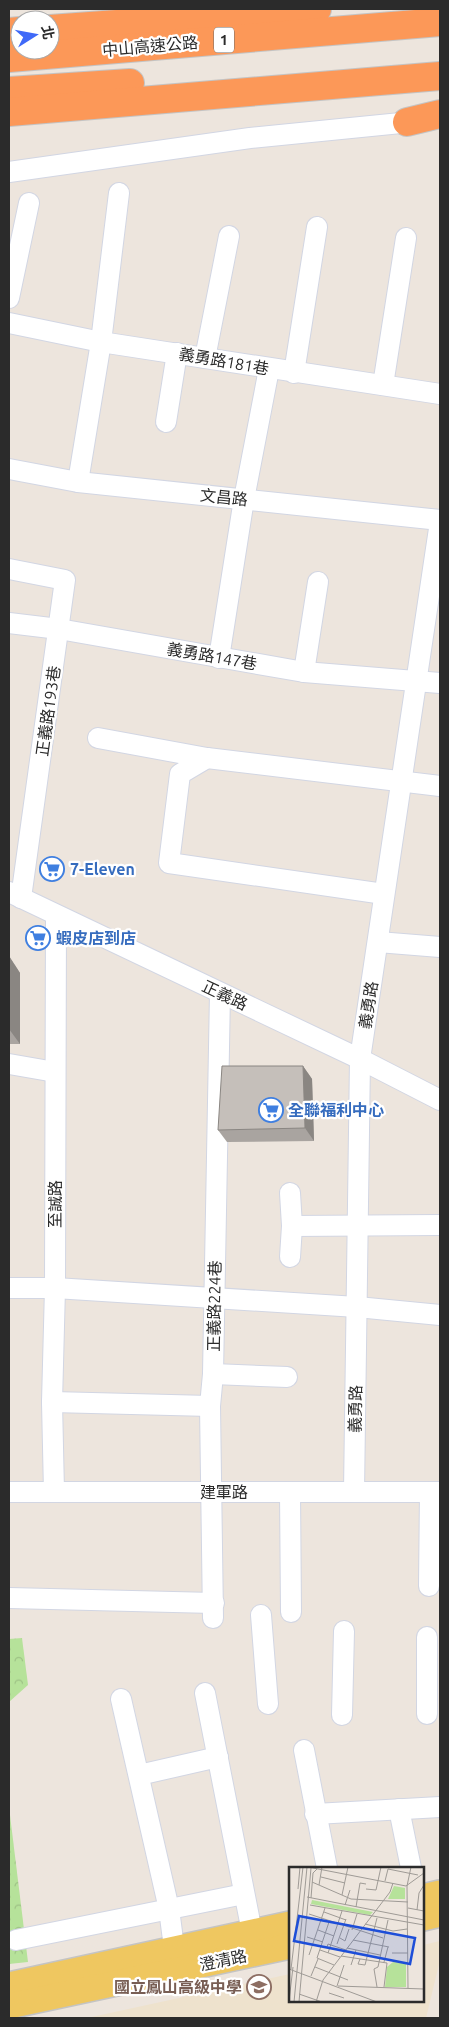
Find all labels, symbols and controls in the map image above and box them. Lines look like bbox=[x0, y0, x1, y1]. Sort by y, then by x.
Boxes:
north arrow bbox=[10, 10, 60, 60]
text: 北 bbox=[39, 24, 57, 41]
road number: 1 bbox=[214, 28, 234, 52]
street label: 中山高速公路 bbox=[101, 33, 199, 59]
street label: 義勇路181巷 bbox=[178, 344, 270, 378]
street label: 文昌路 bbox=[199, 486, 249, 508]
street label: 義勇路147巷 bbox=[166, 639, 258, 673]
street label: 正義路193巷 bbox=[33, 665, 63, 757]
supermarket icon: 7-Eleven bbox=[39, 856, 65, 882]
place label: 7-Eleven bbox=[70, 860, 135, 878]
supermarket icon: 蝦皮店到店 bbox=[25, 925, 51, 951]
place label: 蝦皮店到店 bbox=[56, 929, 136, 947]
street label: 正義路 bbox=[199, 977, 251, 1013]
street label: 義勇路 bbox=[355, 980, 381, 1030]
supermarket icon: 全聯福利中心 bbox=[258, 1097, 284, 1123]
place label: 全聯福利中心 bbox=[288, 1101, 384, 1119]
street label: 至誠路 bbox=[46, 1180, 64, 1228]
street label: 正義路224巷 bbox=[204, 1260, 224, 1352]
street label: 義勇路 bbox=[346, 1385, 364, 1433]
street label: 建軍路 bbox=[200, 1483, 248, 1501]
inset map bbox=[289, 1867, 424, 2002]
street label: 澄清路 bbox=[198, 1946, 248, 1974]
school or university icon: 國立鳳山高級中學 bbox=[246, 1974, 272, 2000]
place label: 國立鳳山高級中學 bbox=[114, 1978, 242, 1996]

